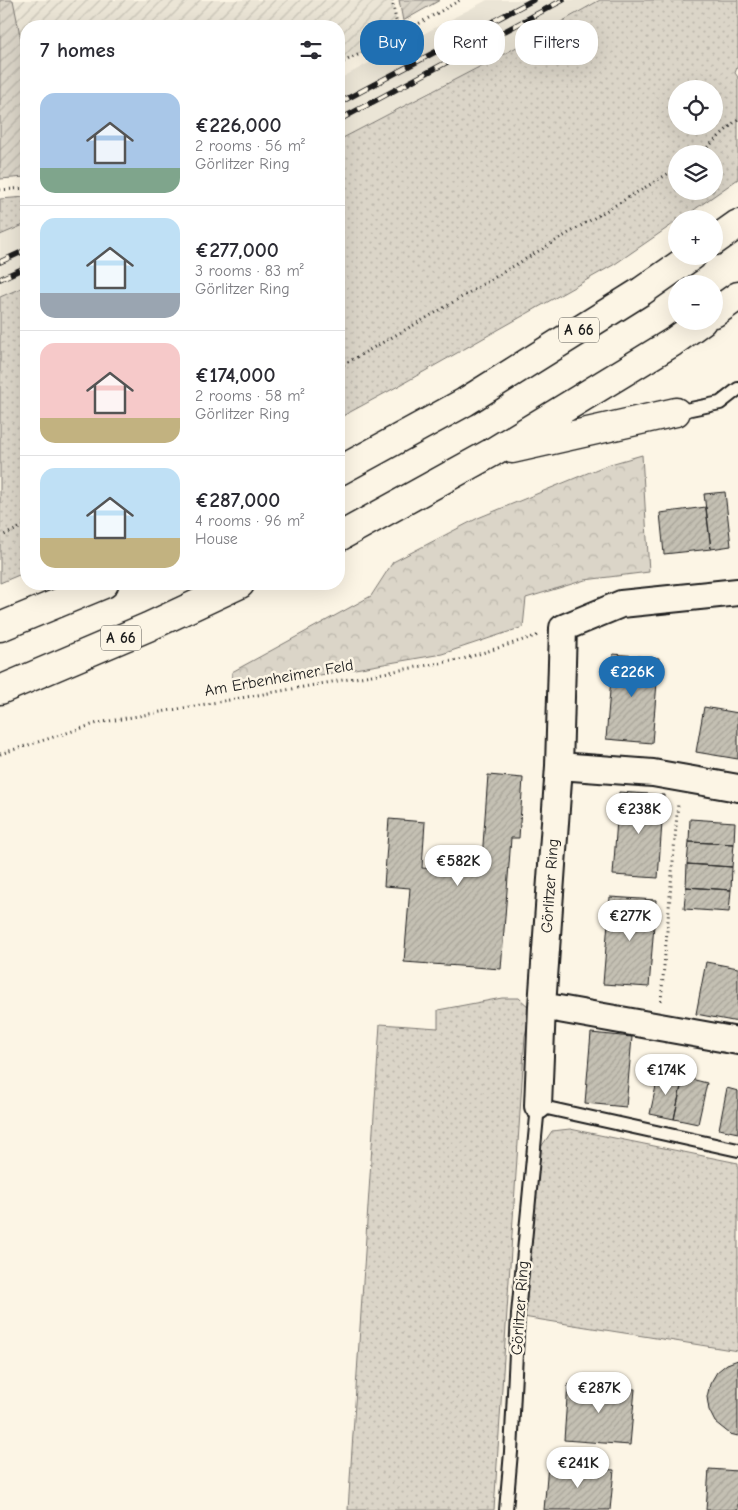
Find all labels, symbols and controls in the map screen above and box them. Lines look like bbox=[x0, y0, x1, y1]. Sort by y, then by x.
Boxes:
chip: Buy bbox=[360, 20, 424, 65]
chip: Rent bbox=[434, 20, 505, 65]
chip: Filters bbox=[515, 20, 598, 65]
icon: filters bbox=[297, 36, 325, 64]
text: 7 homes bbox=[40, 38, 115, 62]
map controls bbox=[668, 80, 723, 330]
button: locate bbox=[668, 80, 723, 135]
icon: home bbox=[80, 113, 140, 173]
text: €226,000 bbox=[195, 113, 281, 137]
text: 2 rooms · 56 m² bbox=[195, 137, 305, 155]
button: layers bbox=[668, 145, 723, 200]
text: Görlitzer Ring bbox=[195, 155, 290, 173]
button: + bbox=[668, 210, 723, 265]
icon: home bbox=[80, 238, 140, 298]
text: €277,000 bbox=[195, 238, 279, 262]
text: 3 rooms · 83 m² bbox=[195, 262, 304, 280]
button: − bbox=[668, 275, 723, 330]
text: Görlitzer Ring bbox=[195, 280, 290, 298]
road number: A 66 bbox=[559, 318, 599, 342]
icon: home bbox=[80, 363, 140, 423]
text: €174,000 bbox=[195, 363, 275, 387]
text: 2 rooms · 58 m² bbox=[195, 387, 305, 405]
text: Görlitzer Ring bbox=[195, 405, 290, 423]
icon: home bbox=[80, 488, 140, 548]
text: €287,000 bbox=[195, 488, 280, 512]
text: 4 rooms · 96 m² bbox=[195, 512, 304, 530]
text: House bbox=[195, 530, 238, 548]
road number: A 66 bbox=[101, 626, 141, 650]
street label: Am Erbenheimer Feld bbox=[203, 656, 355, 700]
pin: €226K bbox=[597, 656, 667, 698]
text: €226K bbox=[610, 663, 654, 681]
pin: €238K bbox=[604, 792, 674, 835]
text: €238K bbox=[617, 800, 661, 818]
street label: Görlitzer Ring bbox=[538, 838, 562, 934]
pin: €582K bbox=[423, 844, 493, 887]
text: €582K bbox=[436, 852, 480, 870]
pin: €277K bbox=[595, 900, 665, 942]
text: €277K bbox=[609, 907, 651, 925]
pin: €174K bbox=[631, 1054, 701, 1096]
text: €174K bbox=[646, 1061, 686, 1079]
street label: Görlitzer Ring bbox=[508, 1260, 532, 1356]
pin: €287K bbox=[564, 1372, 634, 1414]
text: €287K bbox=[577, 1379, 621, 1397]
pin: €241K bbox=[543, 1446, 613, 1489]
text: €241K bbox=[557, 1454, 599, 1472]

